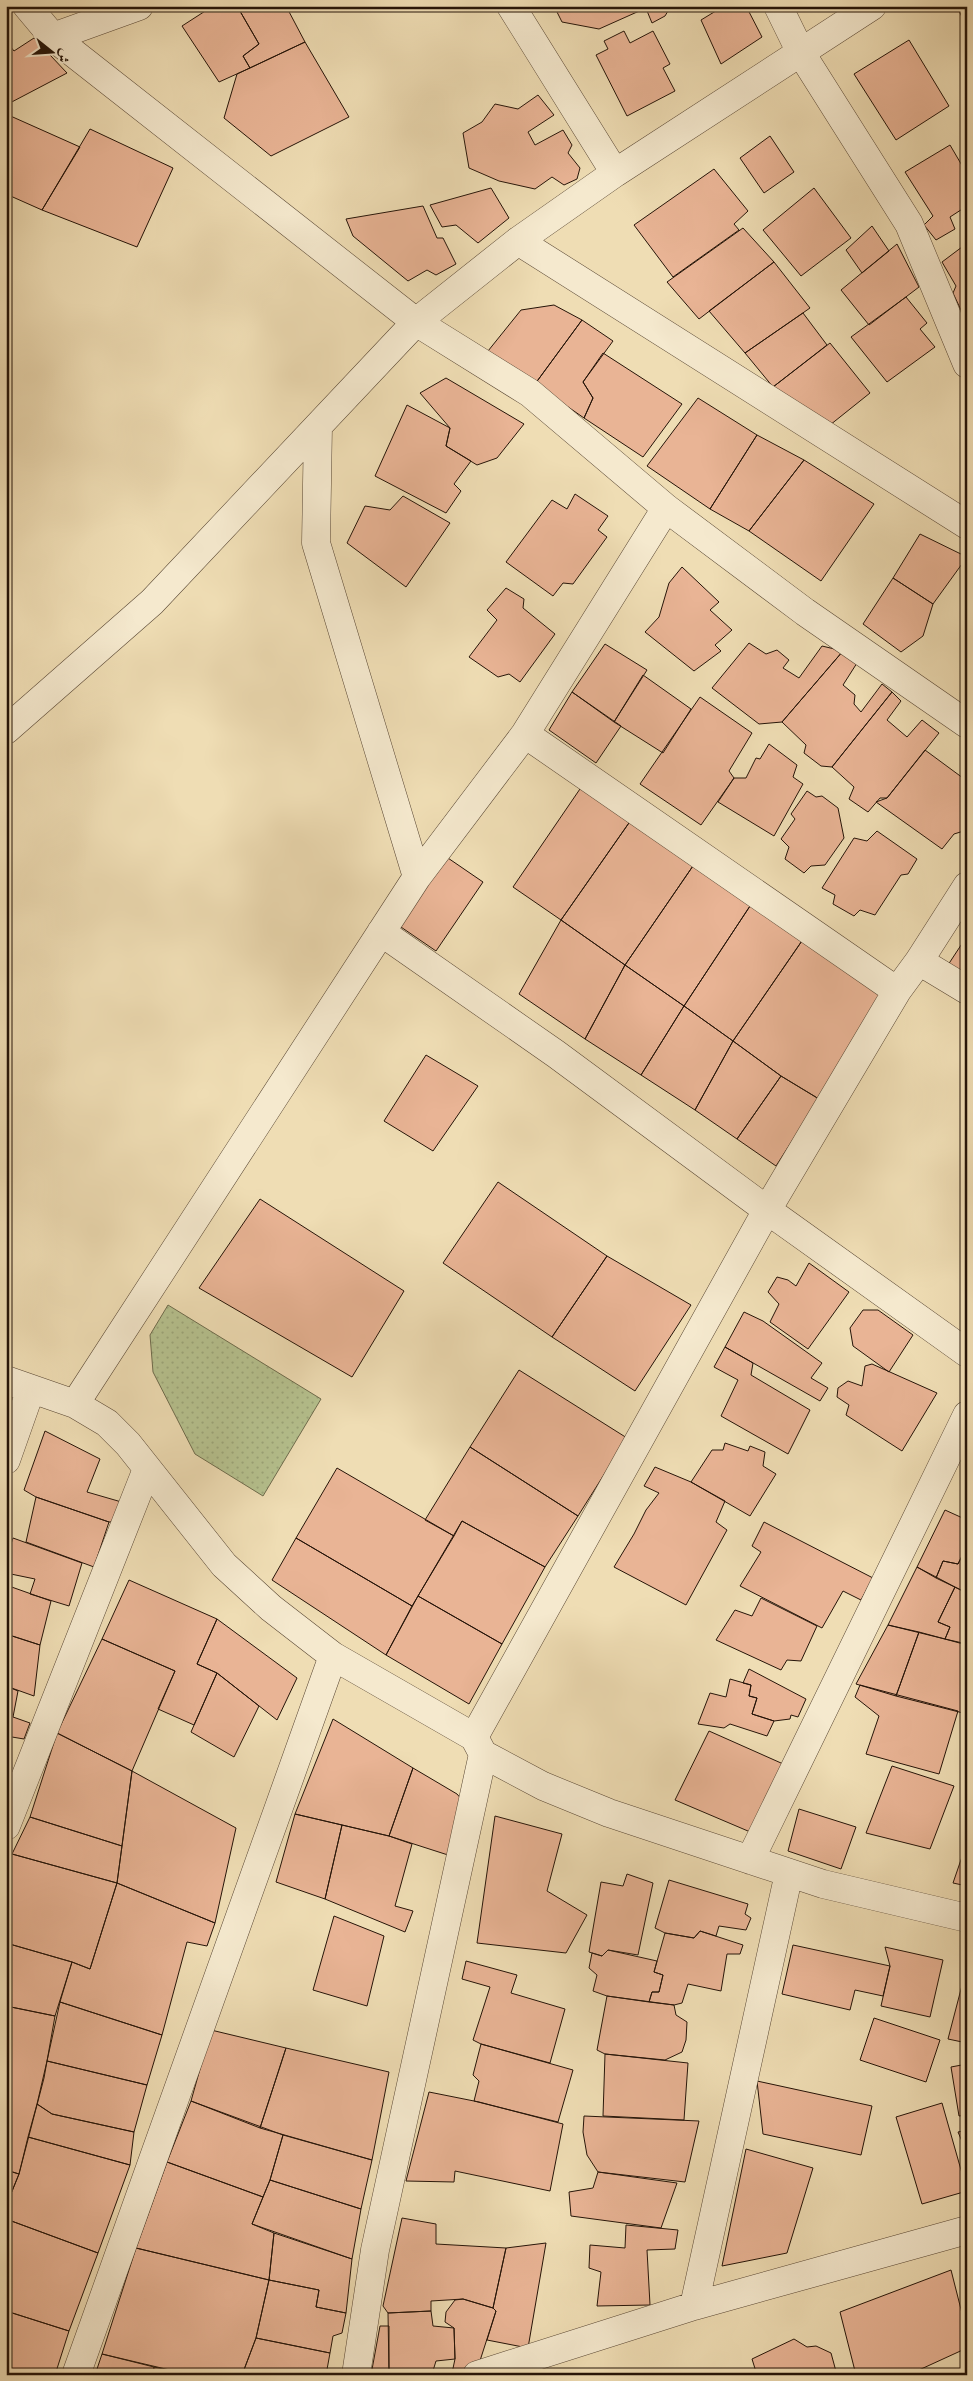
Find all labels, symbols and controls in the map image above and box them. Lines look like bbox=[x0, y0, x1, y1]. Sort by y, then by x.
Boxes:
north arrow bbox=[28, 28, 78, 78]
text: ش bbox=[51, 46, 74, 65]

